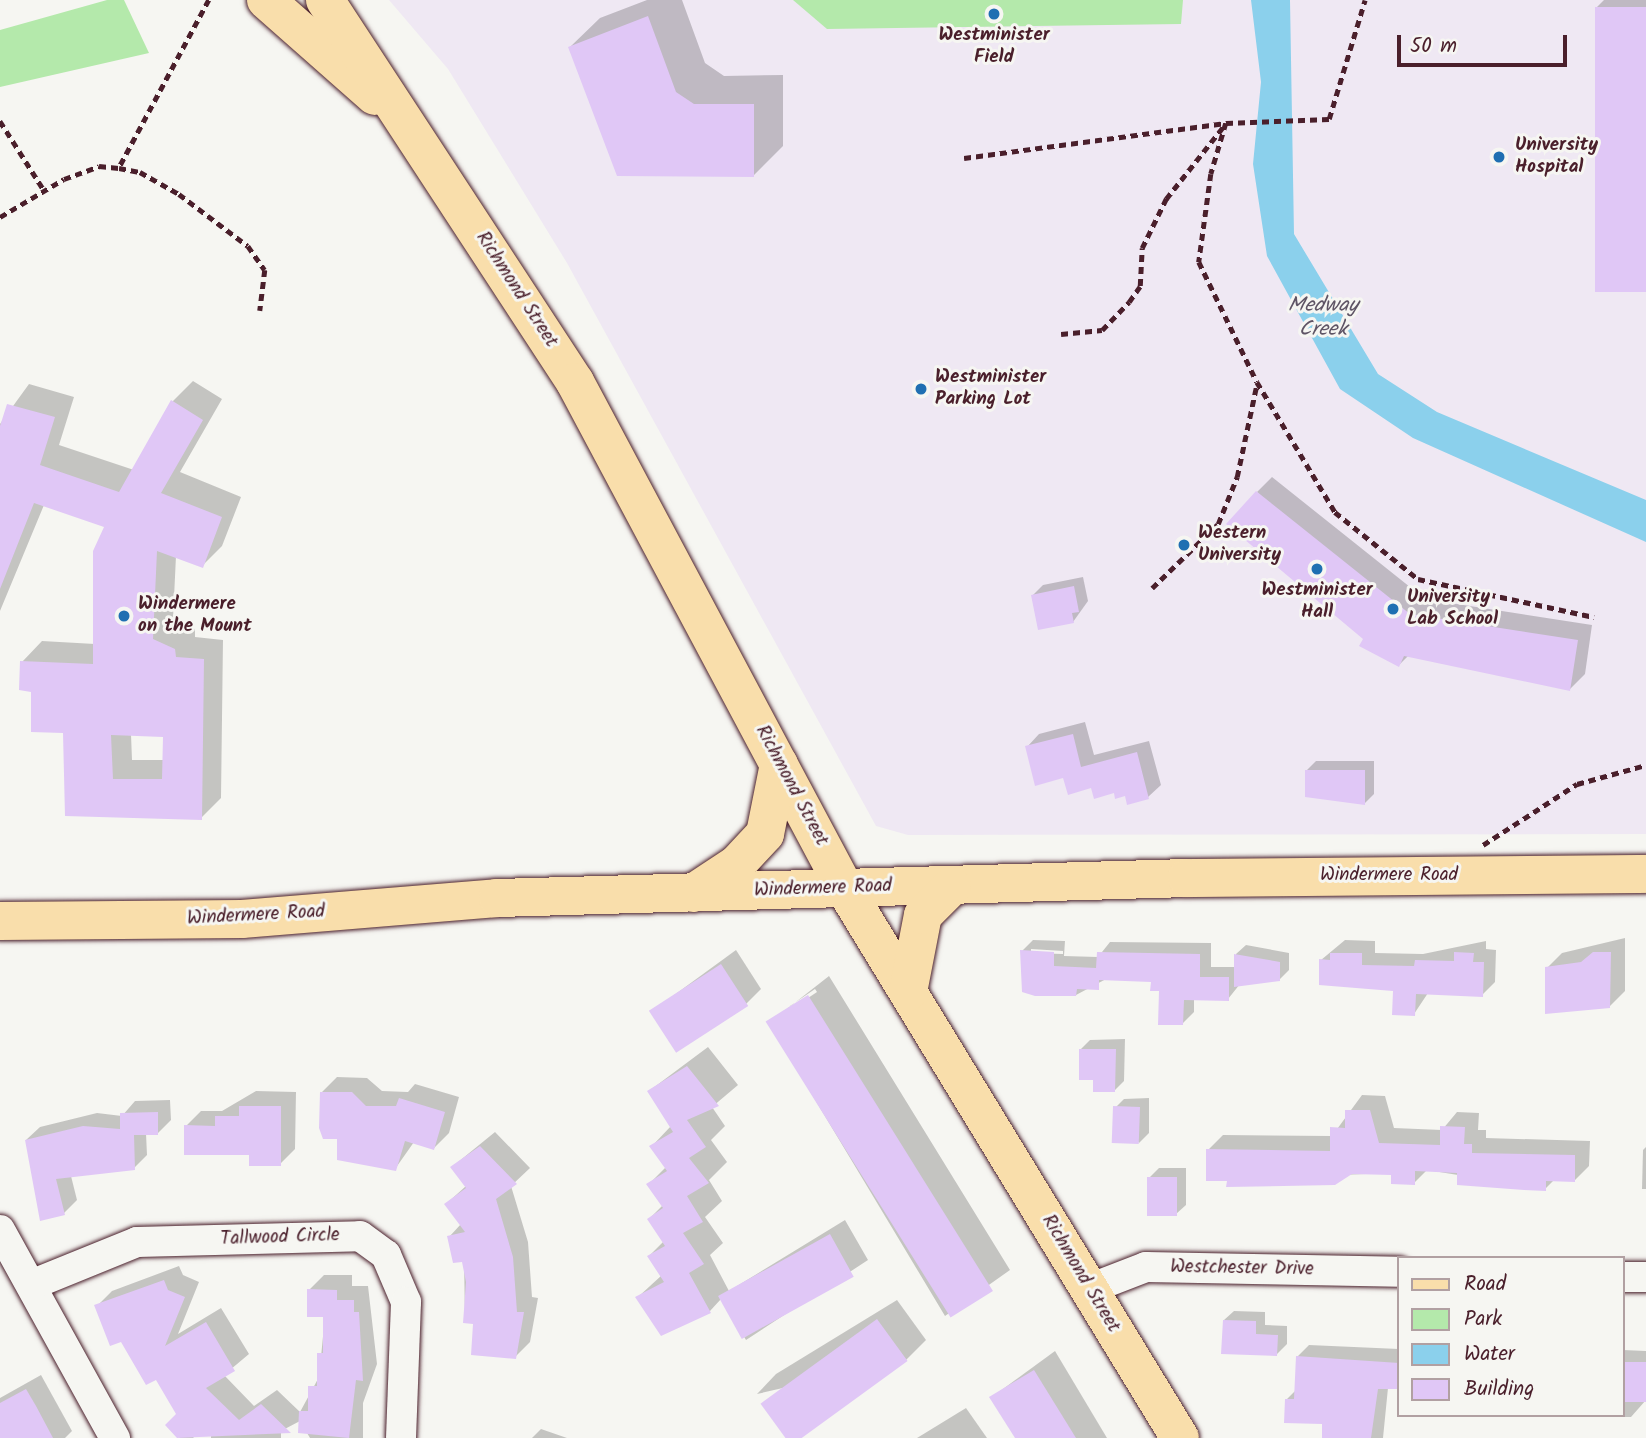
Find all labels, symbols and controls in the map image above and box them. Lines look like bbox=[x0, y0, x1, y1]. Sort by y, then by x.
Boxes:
marker: Westminister Field bbox=[986, 6, 1002, 22]
scale bar bbox=[1401, 21, 1571, 65]
place label: Westminister Field bbox=[938, 25, 1050, 69]
text: 50 m bbox=[1410, 30, 1457, 63]
place label: University Hospital bbox=[1515, 135, 1598, 179]
marker: University Hospital bbox=[1489, 147, 1509, 167]
street label: Richmond Street bbox=[470, 228, 562, 352]
water label: Medway Creek bbox=[1288, 293, 1358, 343]
place label: Westminister Parking Lot bbox=[935, 367, 1046, 411]
marker: Westminister Parking Lot bbox=[913, 381, 929, 397]
place label: Western University bbox=[1198, 523, 1281, 567]
marker: Western University bbox=[1176, 537, 1192, 553]
marker: Westminister Hall bbox=[1309, 561, 1325, 577]
place label: Westminister Hall bbox=[1261, 580, 1373, 624]
place label: University Lab School bbox=[1407, 587, 1498, 631]
place label: Windermere on the Mount bbox=[138, 594, 252, 638]
marker: University Lab School bbox=[1385, 601, 1401, 617]
marker: Windermere on the Mount bbox=[116, 608, 132, 624]
street label: Richmond Street bbox=[750, 722, 832, 850]
street label: Windermere Road bbox=[1320, 865, 1458, 887]
street label: Windermere Road bbox=[754, 875, 892, 903]
street label: Windermere Road bbox=[186, 901, 326, 931]
street label: Richmond Street bbox=[1036, 1211, 1124, 1337]
street label: Tallwood Circle bbox=[220, 1225, 340, 1251]
street label: Westchester Drive bbox=[1170, 1256, 1314, 1282]
legend bbox=[1398, 1256, 1625, 1417]
text: Road bbox=[1464, 1268, 1506, 1301]
text: Park bbox=[1464, 1303, 1502, 1336]
text: Water bbox=[1464, 1338, 1515, 1371]
text: Building bbox=[1464, 1373, 1534, 1406]

